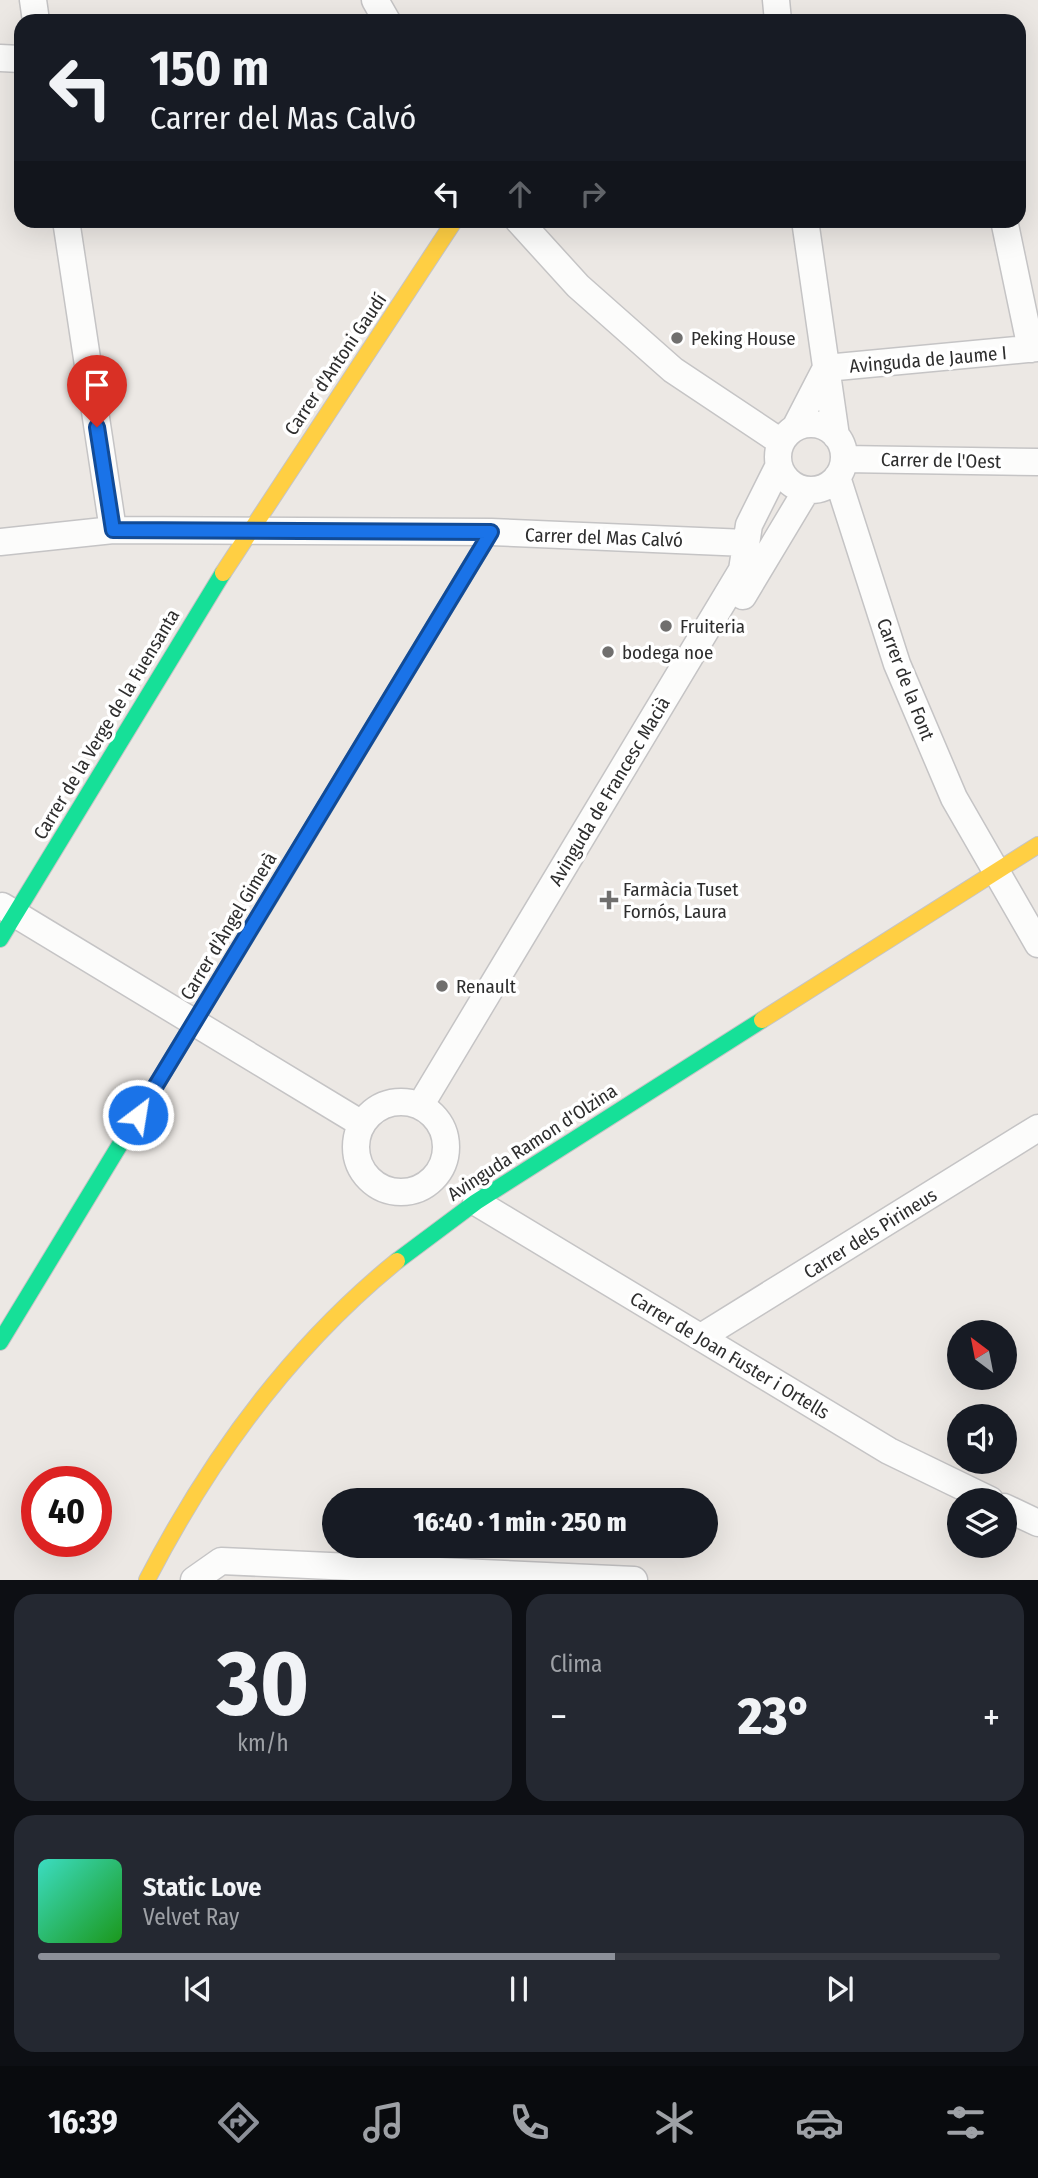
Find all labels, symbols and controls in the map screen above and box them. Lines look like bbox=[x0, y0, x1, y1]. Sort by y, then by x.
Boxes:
text: 150 m bbox=[150, 39, 269, 98]
icon: left bbox=[35, 42, 126, 133]
text: Carrer del Mas Calvó bbox=[150, 99, 416, 137]
icon: left bbox=[428, 175, 466, 213]
icon: ahead bbox=[501, 175, 539, 213]
icon: right bbox=[574, 175, 612, 213]
street label: Carrer d'Antoni Gaudí bbox=[279, 289, 391, 440]
place label: Peking House bbox=[691, 327, 796, 350]
marker: Peking House bbox=[669, 330, 685, 346]
street label: Avinguda de Jaume I bbox=[848, 341, 1008, 378]
pin bbox=[67, 355, 127, 427]
icon: arrive bbox=[78, 366, 116, 404]
street label: Carrer de l'Oest bbox=[881, 448, 1002, 473]
street label: Carrer del Mas Calvó bbox=[525, 523, 683, 552]
street label: Carrer de la Verge de la Fuensanta bbox=[28, 605, 184, 844]
place label: Fruiteria bbox=[680, 615, 745, 638]
street label: Carrer de la Font bbox=[872, 615, 940, 744]
marker: Fruiteria bbox=[658, 618, 674, 634]
place label: bodega noe bbox=[622, 641, 713, 664]
marker: bodega noe bbox=[600, 644, 616, 660]
street label: Avinguda de Francesc Macià bbox=[544, 693, 675, 890]
street label: Carrer d'Àngel Gimerà bbox=[175, 848, 282, 1004]
place label: Farmàcia Tuset Fornós, Laura bbox=[623, 878, 739, 923]
marker: Farmàcia Tuset Fornós, Laura bbox=[601, 892, 617, 908]
place label: Renault bbox=[456, 975, 517, 998]
marker: Renault bbox=[434, 978, 450, 994]
position arrow bbox=[101, 1078, 175, 1152]
street label: Avinguda Ramon d'Olzina bbox=[443, 1079, 621, 1206]
street label: Carrer dels Pirineus bbox=[799, 1183, 941, 1284]
street label: Carrer de Joan Fuster i Ortells bbox=[626, 1287, 833, 1424]
north arrow bbox=[947, 1320, 1017, 1390]
map controls bbox=[947, 1320, 1017, 1558]
button: sound bbox=[947, 1404, 1017, 1474]
speed limit sign: 40 bbox=[21, 1466, 112, 1557]
button: layers bbox=[947, 1488, 1017, 1558]
text: 16:40 · 1 min · 250 m bbox=[413, 1507, 627, 1538]
text: 30 bbox=[217, 1629, 309, 1738]
text: Clima bbox=[550, 1650, 602, 1678]
text: 23° bbox=[738, 1685, 812, 1748]
text: − bbox=[550, 1694, 567, 1740]
text: + bbox=[983, 1694, 1000, 1740]
text: km/h bbox=[237, 1729, 289, 1757]
text: Static Love bbox=[143, 1872, 261, 1903]
text: Velvet Ray bbox=[143, 1903, 239, 1931]
icon: previous bbox=[179, 1970, 217, 2008]
icon: pause bbox=[500, 1970, 538, 2008]
icon: next bbox=[821, 1970, 859, 2008]
icon: directions bbox=[214, 2098, 263, 2147]
icon: music bbox=[359, 2098, 408, 2147]
icon: phone bbox=[505, 2098, 554, 2147]
icon: climate bbox=[650, 2098, 699, 2147]
icon: car bbox=[795, 2098, 844, 2147]
icon: filters bbox=[941, 2098, 990, 2147]
text: 16:39 bbox=[48, 2103, 118, 2141]

